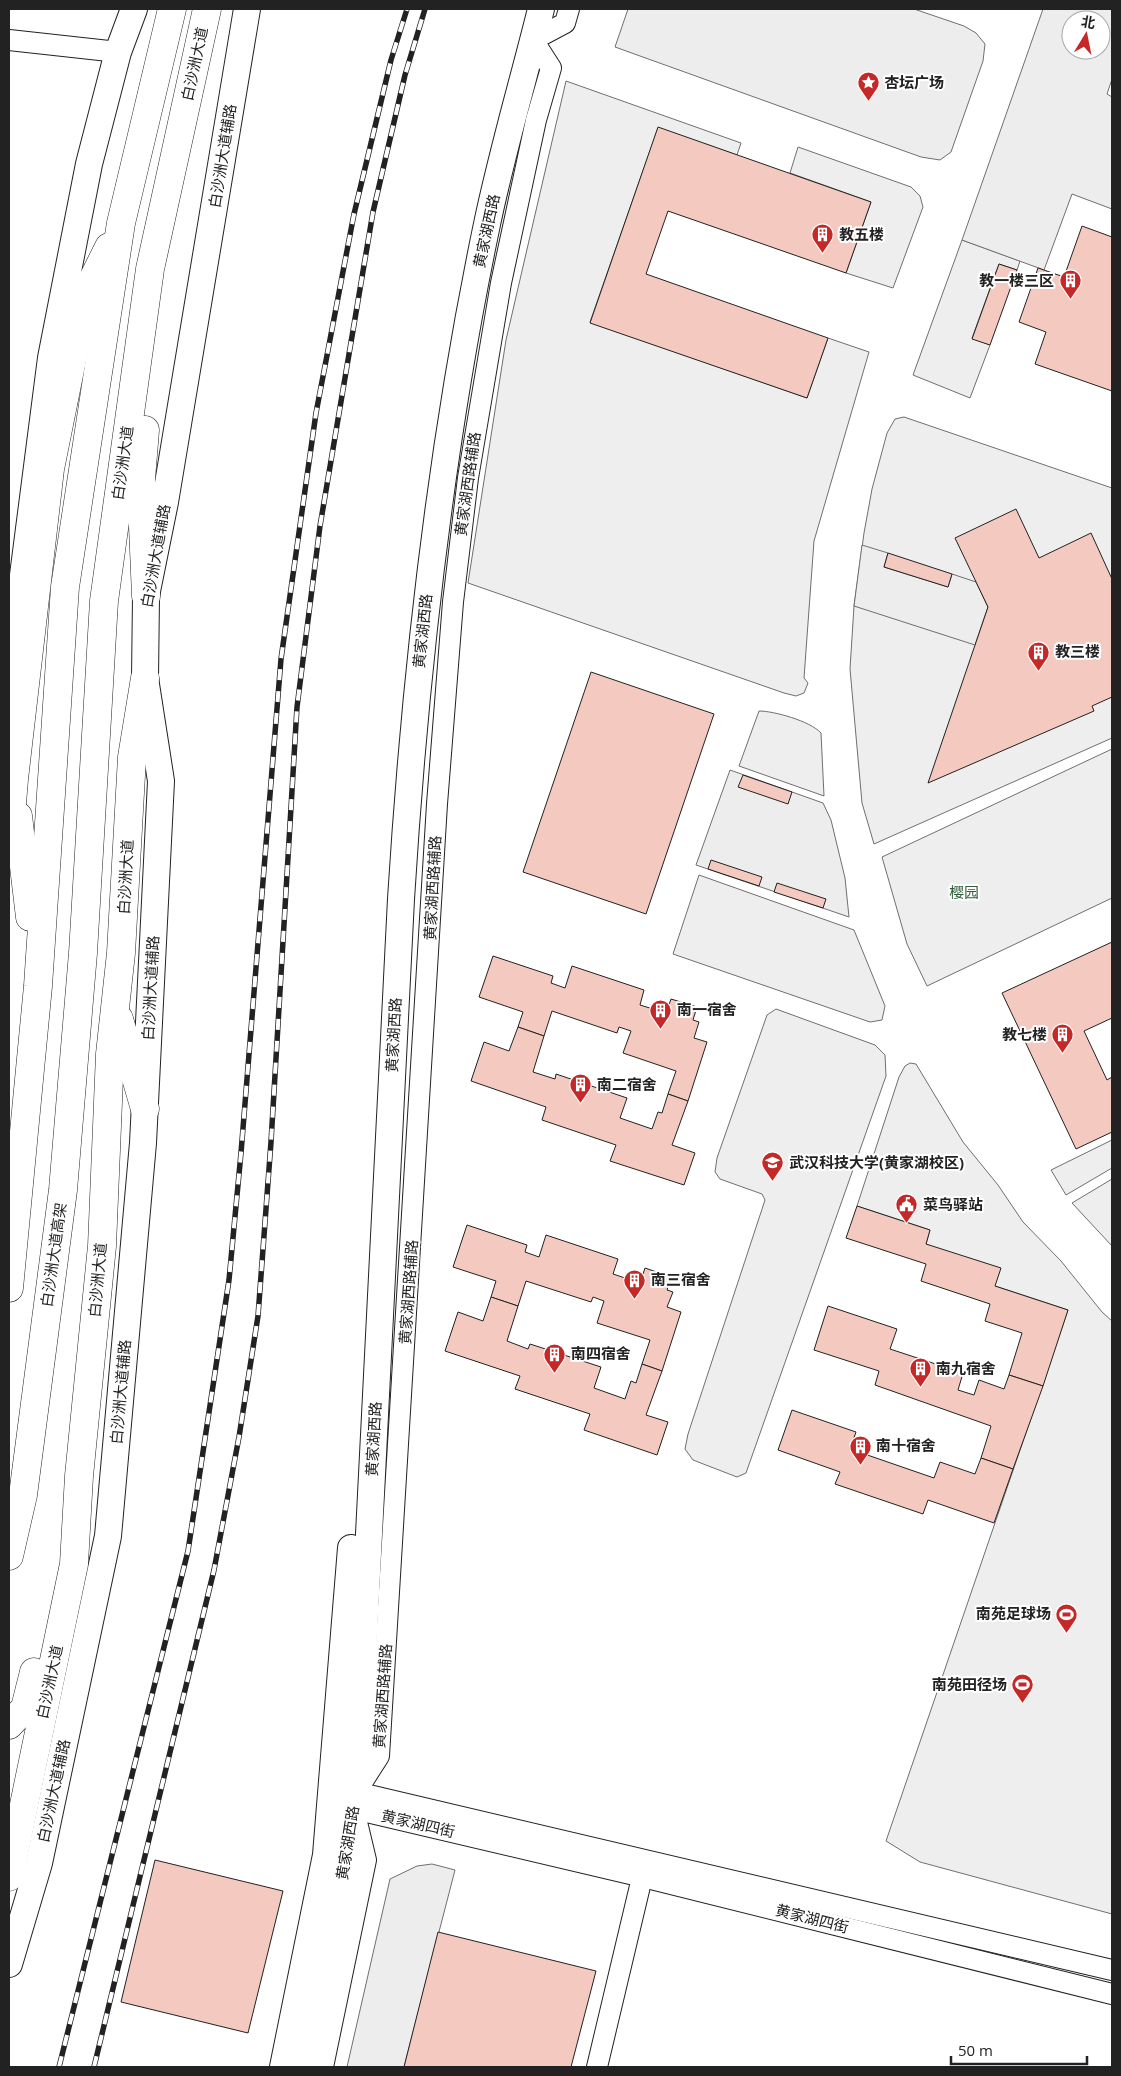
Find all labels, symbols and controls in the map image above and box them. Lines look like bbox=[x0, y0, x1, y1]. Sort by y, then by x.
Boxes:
north arrow bbox=[1061, 10, 1111, 60]
text: 北 bbox=[1080, 11, 1097, 32]
street label: 白沙洲大道 bbox=[176, 25, 212, 103]
place icon: 杏坛广场 bbox=[856, 71, 880, 102]
place label: 杏坛广场 bbox=[884, 72, 944, 92]
street label: 白沙洲大道辅路 bbox=[204, 102, 240, 209]
street label: 黄家湖西路 bbox=[468, 192, 504, 270]
building icon: 教五楼 bbox=[811, 223, 835, 254]
place label: 教五楼 bbox=[839, 224, 884, 244]
building icon: 教一楼三区 bbox=[1058, 269, 1082, 300]
place label: 教一楼三区 bbox=[979, 270, 1054, 290]
street label: 白沙洲大道 bbox=[107, 424, 137, 501]
street label: 黄家湖西路辅路 bbox=[450, 430, 484, 537]
street label: 白沙洲大道辅路 bbox=[136, 502, 174, 609]
street label: 黄家湖西路 bbox=[408, 593, 436, 669]
building icon: 教三楼 bbox=[1027, 640, 1051, 671]
place label: 教三楼 bbox=[1055, 641, 1100, 661]
street label: 黄家湖西路辅路 bbox=[419, 835, 445, 941]
street label: 白沙洲大道 bbox=[113, 839, 137, 915]
park label: 樱园 bbox=[949, 882, 979, 902]
street label: 白沙洲大道辅路 bbox=[137, 935, 163, 1041]
street label: 黄家湖西路 bbox=[381, 997, 405, 1073]
building icon: 南一宿舍 bbox=[649, 998, 673, 1029]
place label: 南一宿舍 bbox=[677, 999, 737, 1019]
building icon: 教七楼 bbox=[1051, 1023, 1075, 1054]
place label: 教七楼 bbox=[1002, 1024, 1047, 1044]
building icon: 南二宿舍 bbox=[569, 1073, 593, 1104]
place label: 南二宿舍 bbox=[597, 1074, 657, 1094]
school or university icon: 武汉科技大学(黄家湖校区) bbox=[761, 1151, 785, 1182]
place label: 武汉科技大学(黄家湖校区) bbox=[789, 1152, 964, 1172]
public building icon: 菜鸟驿站 bbox=[895, 1193, 919, 1224]
place label: 菜鸟驿站 bbox=[923, 1194, 983, 1214]
street label: 白沙洲大道高架 bbox=[36, 1201, 70, 1308]
street label: 黄家湖西路辅路 bbox=[394, 1239, 422, 1345]
street label: 白沙洲大道 bbox=[84, 1242, 110, 1318]
building icon: 南三宿舍 bbox=[623, 1268, 647, 1299]
place label: 南三宿舍 bbox=[651, 1269, 711, 1289]
street label: 白沙洲大道辅路 bbox=[105, 1339, 135, 1445]
building icon: 南四宿舍 bbox=[543, 1342, 567, 1373]
place label: 南四宿舍 bbox=[571, 1343, 631, 1363]
building icon: 南九宿舍 bbox=[908, 1357, 932, 1388]
place label: 南九宿舍 bbox=[936, 1358, 996, 1378]
street label: 黄家湖西路 bbox=[361, 1401, 385, 1477]
building icon: 南十宿舍 bbox=[848, 1434, 872, 1465]
place label: 南十宿舍 bbox=[876, 1435, 936, 1455]
sports icon: 南苑足球场 bbox=[1055, 1602, 1079, 1633]
place label: 南苑足球场 bbox=[976, 1603, 1051, 1623]
street label: 白沙洲大道 bbox=[31, 1643, 67, 1721]
street label: 黄家湖西路辅路 bbox=[368, 1643, 396, 1749]
sports icon: 南苑田径场 bbox=[1011, 1673, 1035, 1704]
place label: 南苑田径场 bbox=[932, 1674, 1007, 1694]
street label: 白沙洲大道辅路 bbox=[32, 1737, 74, 1844]
street label: 黄家湖西路 bbox=[331, 1804, 363, 1881]
street label: 黄家湖四街 bbox=[379, 1805, 457, 1841]
street label: 黄家湖四街 bbox=[773, 1899, 851, 1937]
scale bar bbox=[951, 2034, 1087, 2066]
text: 50 m bbox=[958, 2040, 993, 2060]

